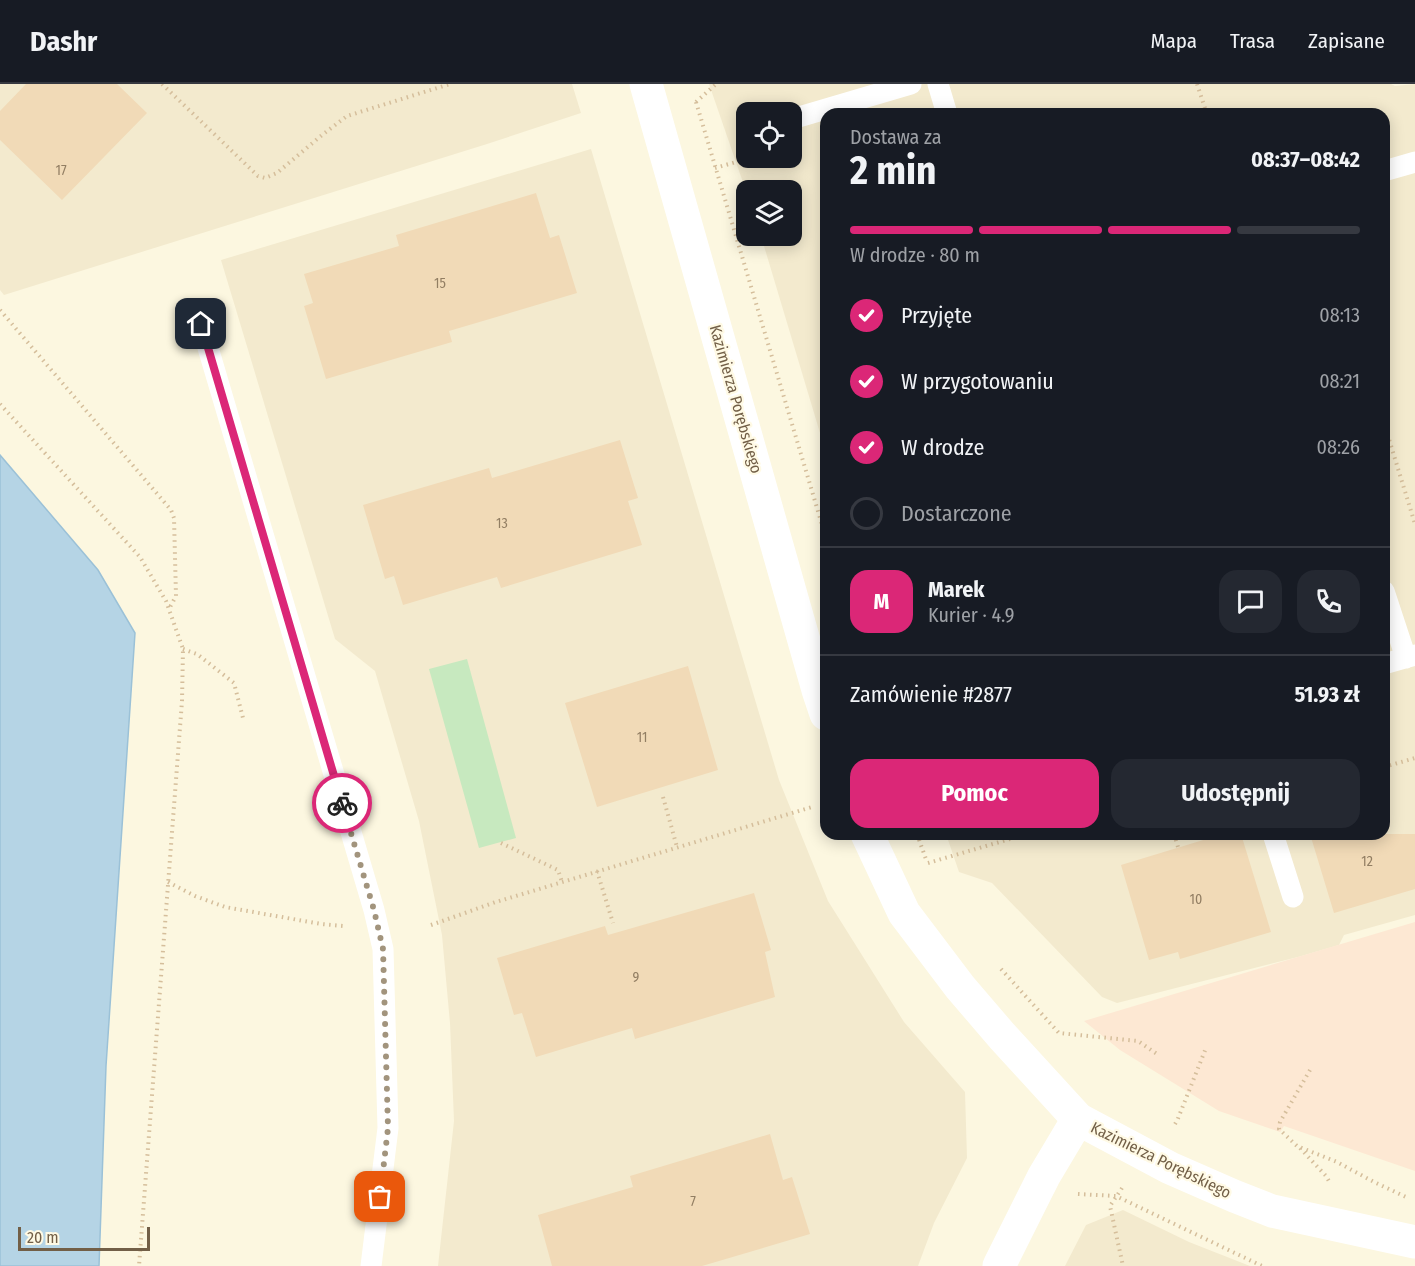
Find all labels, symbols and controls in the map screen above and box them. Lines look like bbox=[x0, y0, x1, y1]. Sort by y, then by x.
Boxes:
text: Dashr bbox=[30, 25, 97, 58]
text: Mapa bbox=[1151, 28, 1197, 54]
text: Trasa bbox=[1230, 28, 1275, 54]
text: Zapisane bbox=[1308, 28, 1385, 54]
map controls bbox=[736, 102, 802, 246]
button: locate bbox=[736, 102, 802, 168]
text: Dostawa za bbox=[850, 125, 942, 149]
text: 08:37–08:42 bbox=[1251, 146, 1360, 173]
text: 2 min bbox=[850, 148, 936, 194]
house number: 17 bbox=[55, 162, 67, 179]
button: layers bbox=[736, 180, 802, 246]
text: W drodze · 80 m bbox=[850, 243, 980, 267]
house number: 15 bbox=[434, 275, 446, 292]
pin bbox=[175, 298, 226, 349]
icon: check bbox=[850, 299, 883, 332]
text: Przyjęte bbox=[901, 302, 972, 329]
text: 08:13 bbox=[1319, 303, 1360, 327]
icon: home bbox=[184, 307, 217, 340]
street label: Kazimierza Porębskiego bbox=[706, 323, 766, 475]
icon: check bbox=[850, 365, 883, 398]
text: W przygotowaniu bbox=[901, 368, 1054, 395]
text: 08:21 bbox=[1319, 369, 1360, 393]
icon: check bbox=[850, 431, 883, 464]
text: W drodze bbox=[901, 434, 984, 461]
text: 08:26 bbox=[1317, 435, 1360, 459]
text: Dostarczone bbox=[901, 500, 1012, 527]
house number: 13 bbox=[496, 515, 508, 532]
button: chat bbox=[1219, 570, 1282, 633]
button: phone bbox=[1297, 570, 1360, 633]
text: Marek bbox=[928, 576, 985, 603]
text: M bbox=[874, 588, 889, 615]
text: Kurier · 4.9 bbox=[928, 603, 1015, 627]
text: Zamówienie #2877 bbox=[850, 681, 1012, 708]
text: 51.93 zł bbox=[1294, 681, 1360, 708]
house number: 11 bbox=[637, 729, 647, 746]
button: Pomoc bbox=[850, 759, 1099, 828]
button: Udostępnij bbox=[1111, 759, 1360, 828]
courier bbox=[312, 773, 372, 833]
icon: bike bbox=[326, 787, 359, 820]
house number: 12 bbox=[1361, 853, 1373, 870]
house number: 10 bbox=[1190, 891, 1202, 908]
house number: 9 bbox=[633, 969, 640, 986]
street label: Kazimierza Porębskiego bbox=[1088, 1118, 1234, 1202]
pin bbox=[354, 1171, 405, 1222]
icon: bag bbox=[363, 1180, 396, 1213]
house number: 7 bbox=[690, 1193, 696, 1210]
scale bar bbox=[18, 1224, 150, 1252]
text: 20 m bbox=[27, 1228, 58, 1247]

